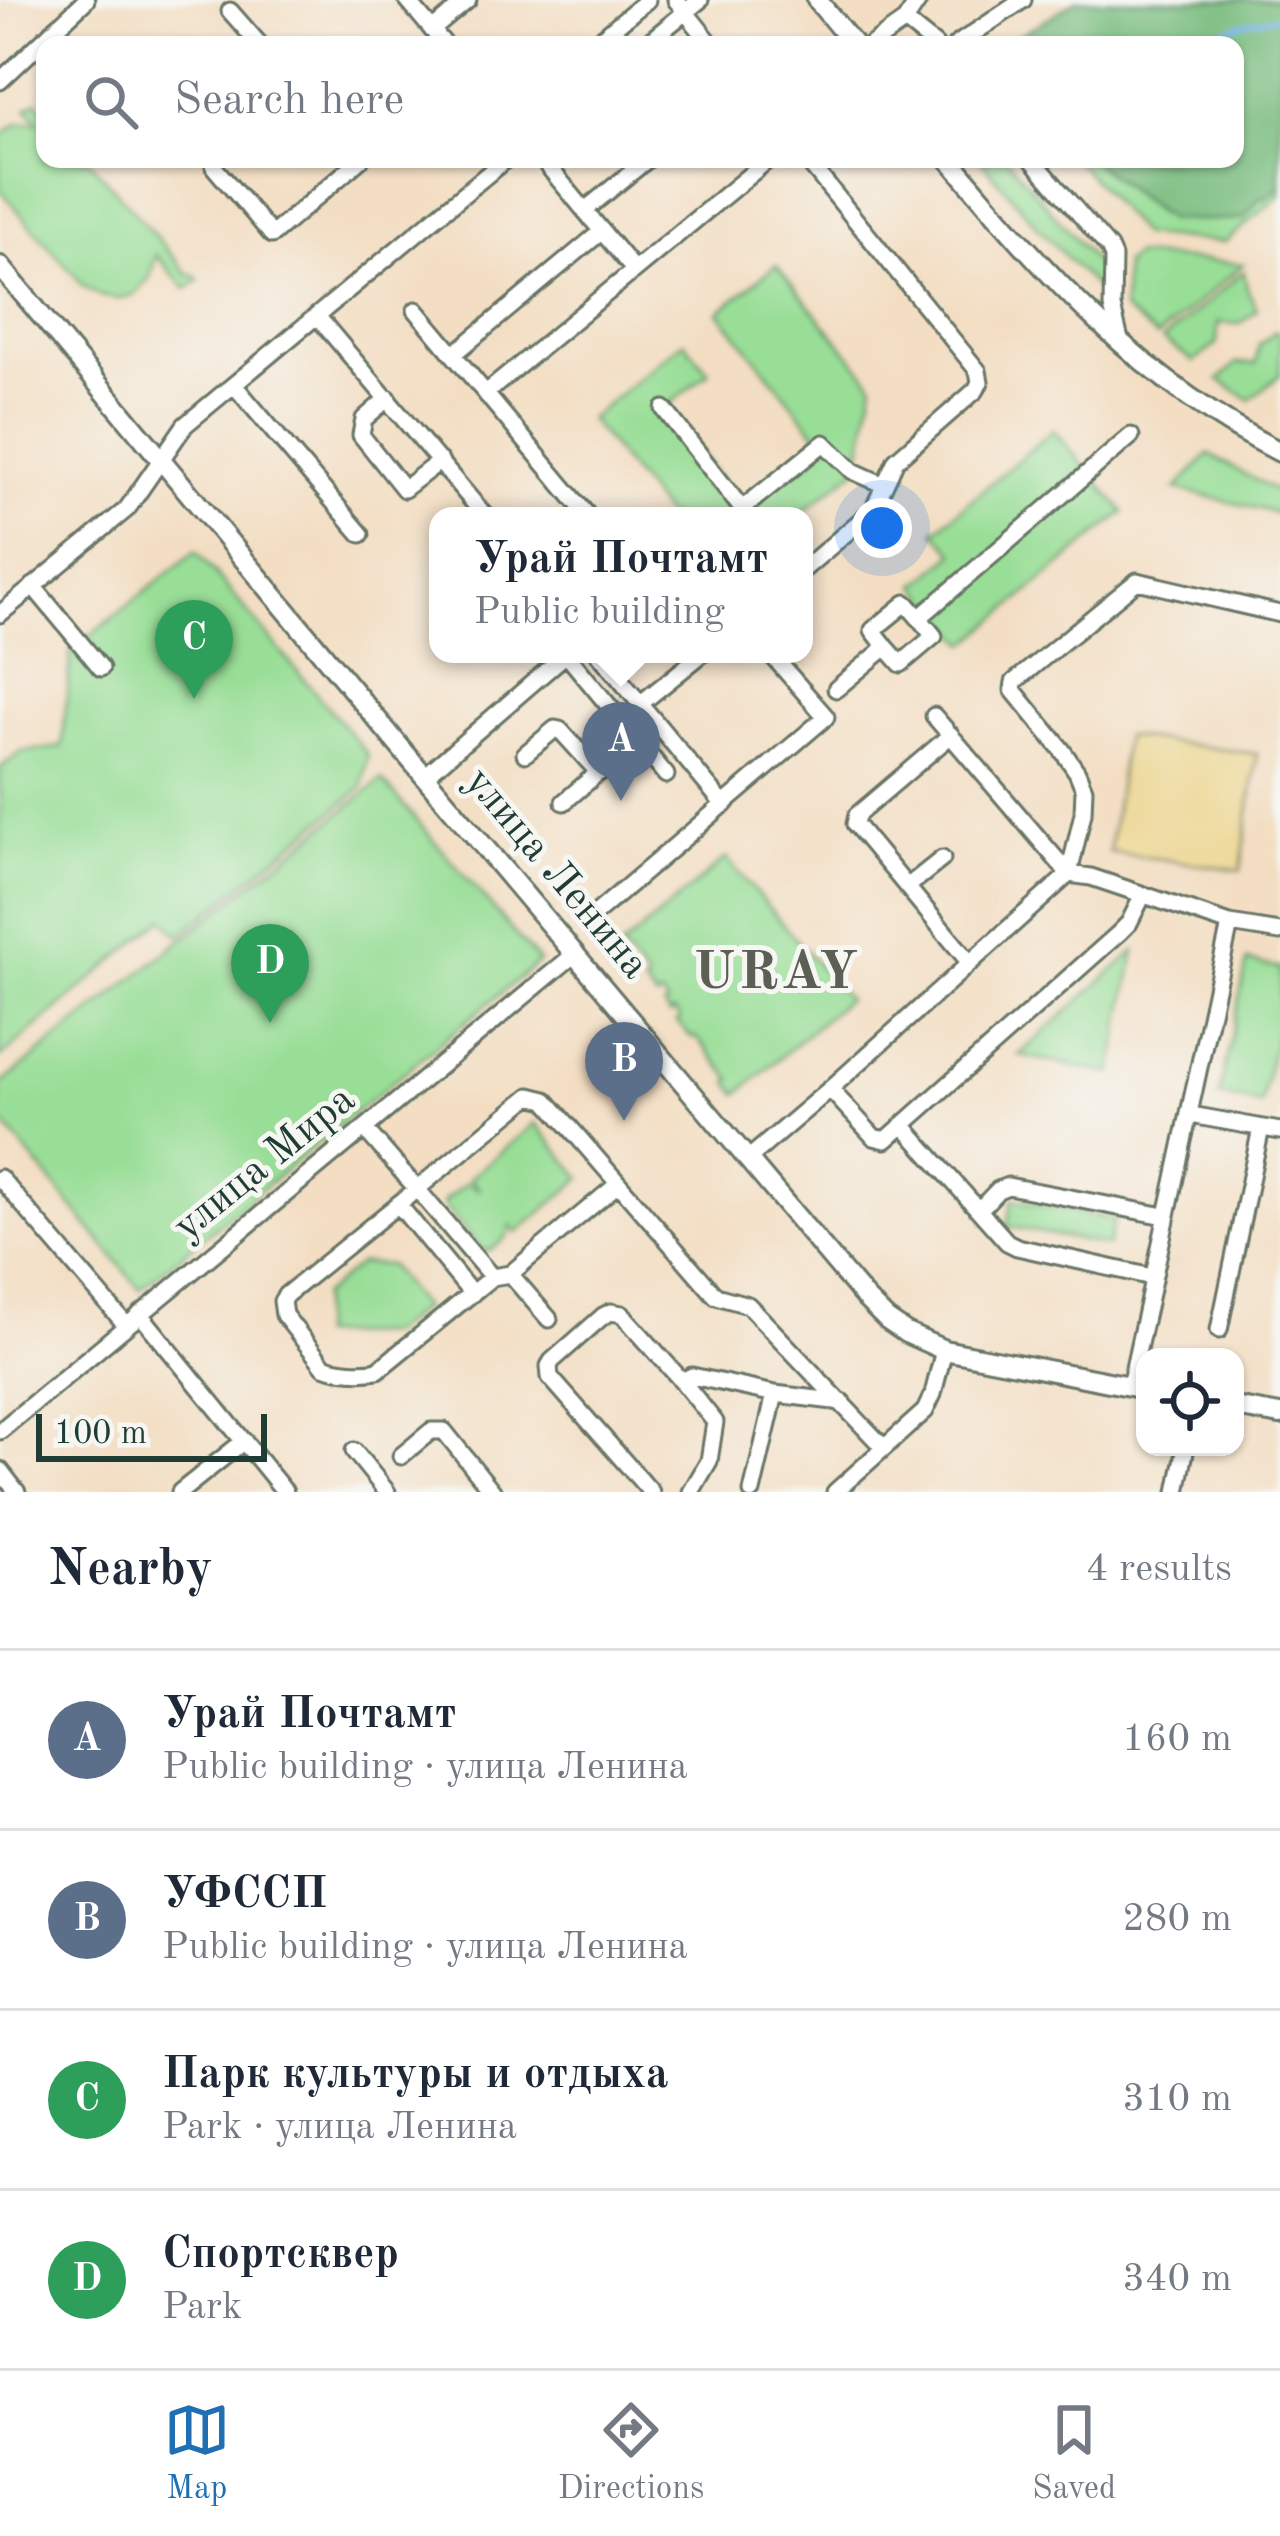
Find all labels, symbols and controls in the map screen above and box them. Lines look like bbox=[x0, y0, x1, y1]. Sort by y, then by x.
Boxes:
search box bbox=[36, 36, 1244, 168]
icon: search bbox=[78, 69, 144, 135]
text: Search here bbox=[174, 79, 404, 124]
your location bbox=[852, 498, 912, 558]
popup bbox=[429, 507, 813, 663]
text: Урай Почтамт bbox=[474, 538, 768, 583]
text: Public building bbox=[474, 593, 725, 632]
pin: C bbox=[155, 600, 233, 699]
pin: A bbox=[582, 702, 660, 801]
street label: улица Ленина bbox=[456, 761, 656, 987]
pin: D bbox=[231, 924, 309, 1023]
district label: URAY bbox=[693, 947, 861, 1001]
pin: B bbox=[585, 1022, 663, 1121]
street label: улица Мира bbox=[166, 1079, 364, 1249]
map controls bbox=[1136, 1348, 1244, 1456]
button: locate bbox=[1136, 1348, 1244, 1456]
scale bar bbox=[36, 1408, 267, 1461]
text: 100 m bbox=[54, 1418, 147, 1451]
text: Nearby bbox=[48, 1545, 213, 1596]
text: 4 results bbox=[1086, 1550, 1232, 1589]
text: Урай Почтамт bbox=[162, 1693, 456, 1738]
text: A bbox=[72, 1720, 102, 1759]
text: 160 m bbox=[1122, 1720, 1232, 1759]
text: Public building · улица Ленина bbox=[162, 1748, 688, 1787]
text: УФССП bbox=[162, 1873, 328, 1918]
text: B bbox=[73, 1900, 101, 1939]
text: 280 m bbox=[1122, 1900, 1232, 1939]
text: Public building · улица Ленина bbox=[162, 1928, 688, 1967]
text: Парк культуры и отдыха bbox=[162, 2053, 669, 2098]
text: C bbox=[74, 2080, 100, 2119]
text: 310 m bbox=[1122, 2080, 1232, 2119]
text: Park · улица Ленина bbox=[162, 2108, 517, 2147]
text: Спортсквер bbox=[162, 2233, 399, 2278]
text: D bbox=[72, 2260, 102, 2299]
text: 340 m bbox=[1122, 2260, 1232, 2299]
text: Park bbox=[162, 2288, 242, 2327]
tab: Map bbox=[164, 2397, 230, 2510]
tab: Directions bbox=[558, 2397, 704, 2510]
tab: Saved bbox=[1032, 2397, 1116, 2510]

